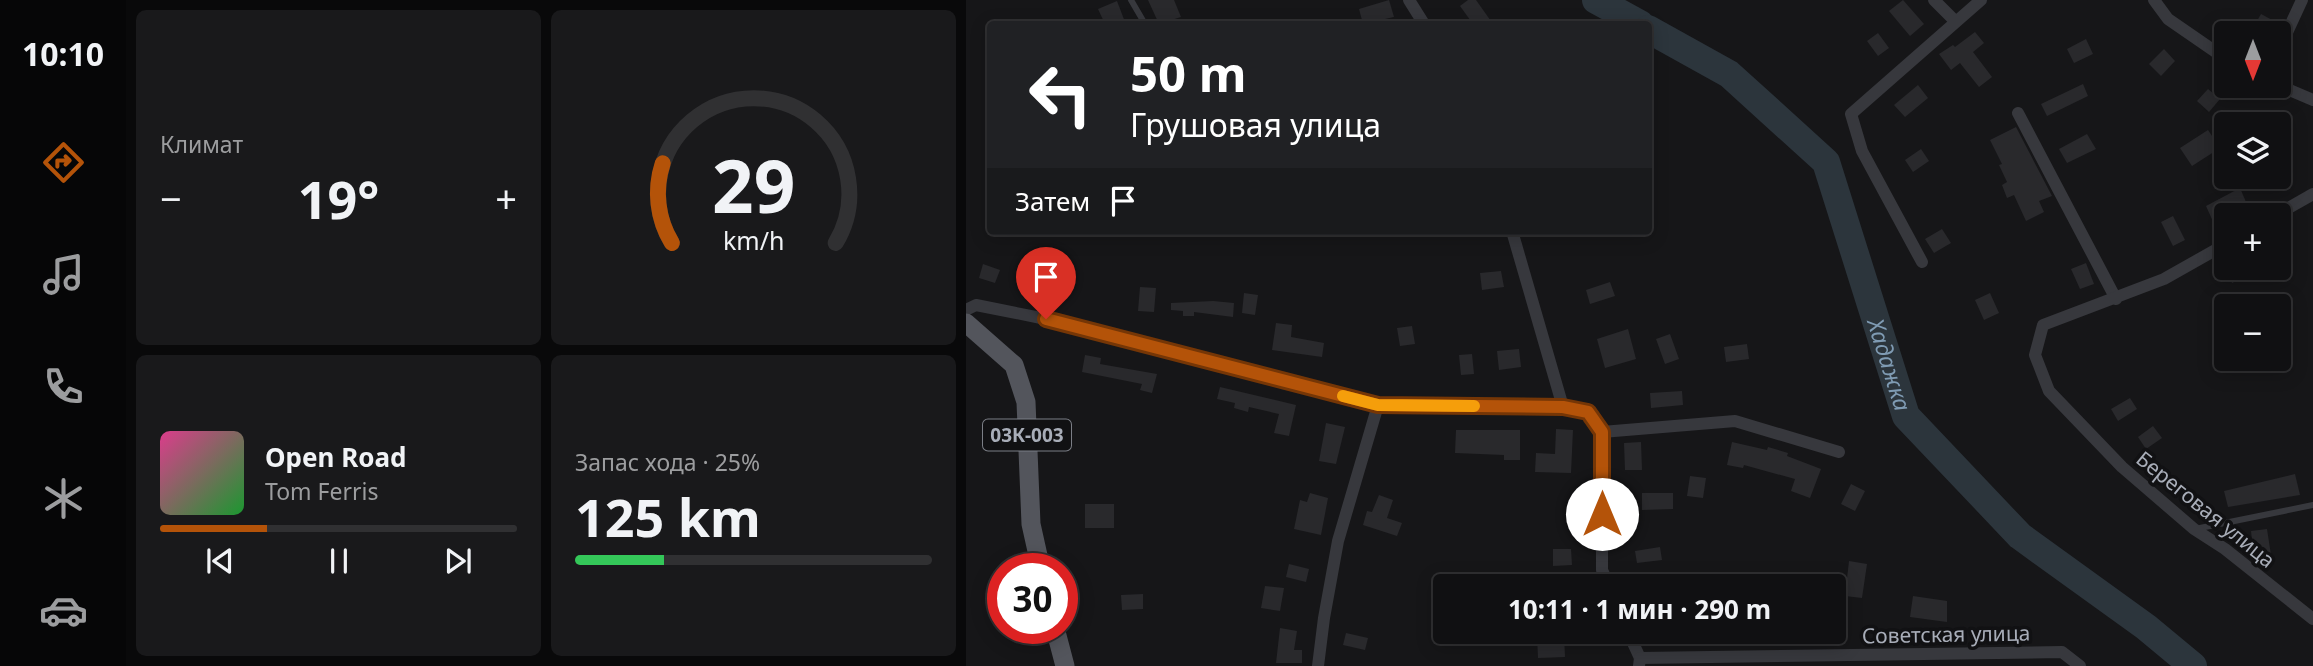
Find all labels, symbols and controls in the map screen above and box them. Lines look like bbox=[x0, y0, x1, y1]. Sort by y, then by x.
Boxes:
north arrow bbox=[2214, 21, 2291, 98]
map controls bbox=[2214, 21, 2291, 371]
text: 10:10 bbox=[22, 32, 104, 75]
text: 50 m bbox=[1130, 40, 1247, 106]
icon: left bbox=[1015, 49, 1106, 140]
text: Грушовая улица bbox=[1130, 103, 1381, 146]
button: layers bbox=[2214, 112, 2291, 189]
text: Климат bbox=[160, 128, 243, 160]
text: 29 bbox=[712, 136, 795, 235]
icon: directions bbox=[39, 138, 88, 187]
text: 19° bbox=[298, 163, 379, 234]
text: − bbox=[160, 172, 182, 224]
text: + bbox=[495, 172, 517, 224]
icon: arrive bbox=[1104, 182, 1142, 220]
text: Затем bbox=[1015, 183, 1090, 219]
button: + bbox=[2214, 203, 2291, 280]
text: km/h bbox=[723, 223, 784, 257]
pin bbox=[1016, 247, 1076, 319]
icon: music bbox=[39, 250, 88, 299]
icon: arrive bbox=[1027, 258, 1065, 296]
button: − bbox=[2214, 294, 2291, 371]
water label: Хадажка bbox=[1860, 312, 1919, 415]
icon: phone bbox=[39, 362, 88, 411]
road number: 03К-003 bbox=[983, 420, 1071, 450]
text: Open Road bbox=[265, 439, 407, 475]
street label: Береговая улица bbox=[2131, 444, 2281, 574]
text: Запас хода · 25% bbox=[575, 446, 760, 478]
icon: climate bbox=[39, 474, 88, 523]
text: Tom Ferris bbox=[265, 475, 378, 507]
position arrow bbox=[1565, 477, 1639, 551]
text: 125 km bbox=[575, 481, 761, 552]
icon: previous bbox=[201, 542, 239, 580]
icon: pause bbox=[320, 542, 358, 580]
icon: next bbox=[439, 542, 477, 580]
speed limit sign: 30 bbox=[987, 553, 1078, 644]
icon: car bbox=[39, 586, 88, 635]
text: 10:11 · 1 мин · 290 m bbox=[1508, 591, 1771, 627]
street label: Советская улица bbox=[1861, 619, 2031, 649]

